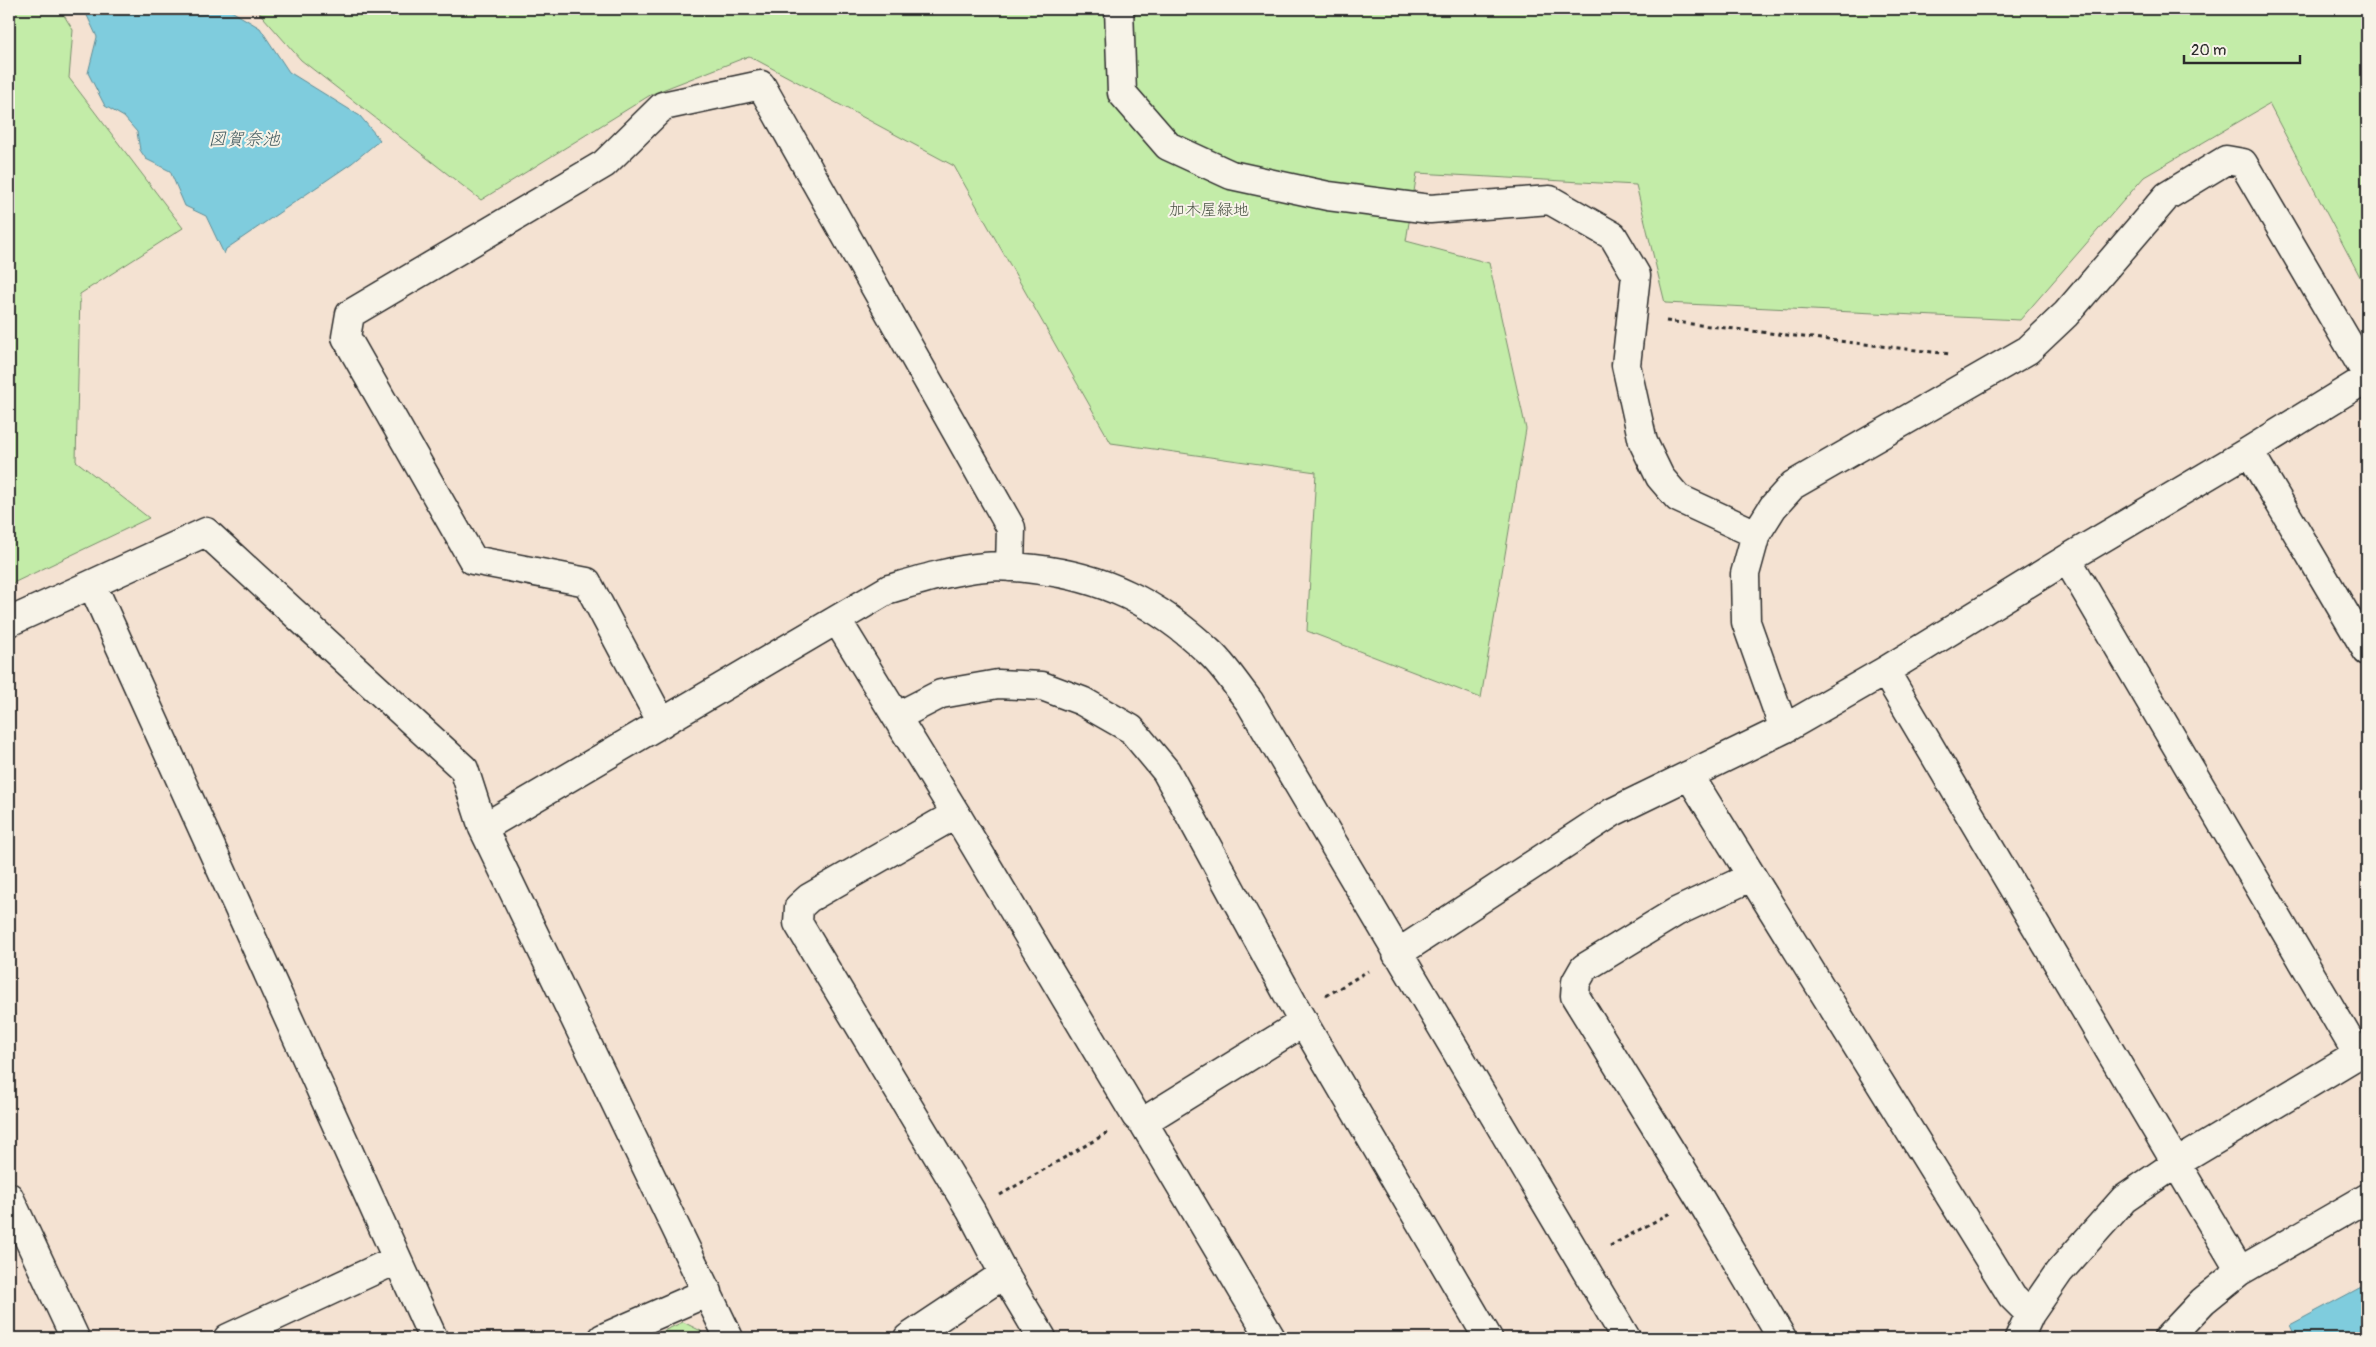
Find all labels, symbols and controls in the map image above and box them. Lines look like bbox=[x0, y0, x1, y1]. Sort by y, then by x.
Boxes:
scale bar bbox=[2184, 32, 2300, 64]
text: 20 m bbox=[2191, 41, 2226, 60]
water label: 図賀奈池 bbox=[208, 128, 281, 151]
park label: 加木屋緑地 bbox=[1169, 200, 1249, 220]

